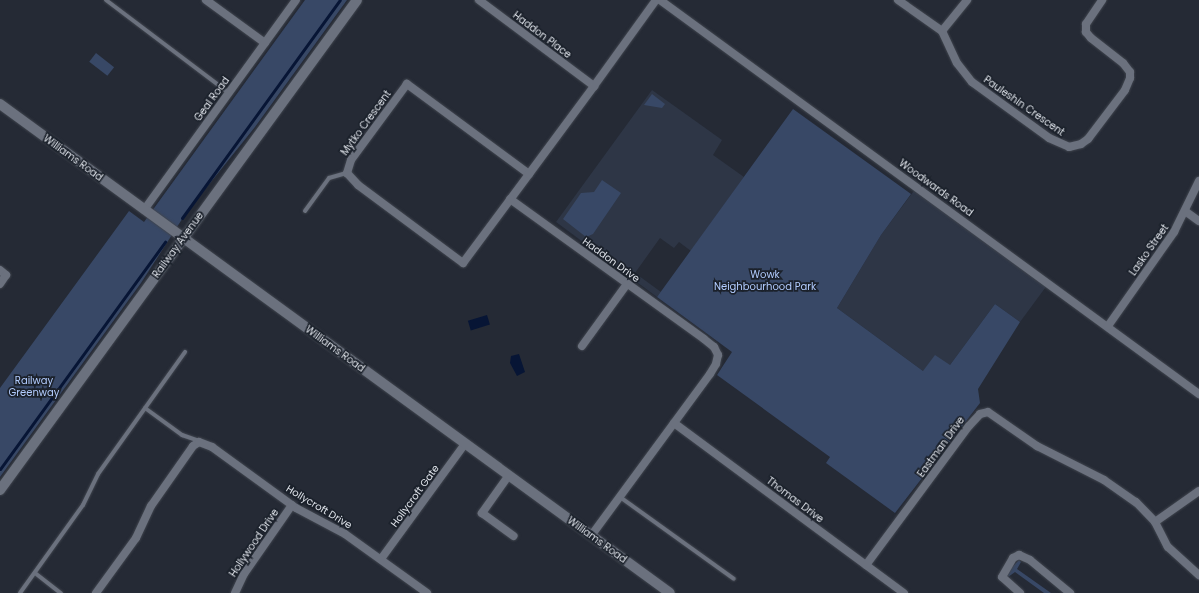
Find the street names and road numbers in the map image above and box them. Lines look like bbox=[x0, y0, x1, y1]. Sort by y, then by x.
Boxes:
street label: Haddon Place bbox=[510, 9, 574, 61]
street label: Geal Road bbox=[192, 74, 232, 124]
street label: Pauleshin Crescent bbox=[981, 74, 1067, 138]
street label: Mytko Crescent bbox=[338, 88, 394, 158]
street label: Williams Road bbox=[41, 132, 105, 184]
street label: Woodwards Road bbox=[897, 157, 975, 219]
street label: Railway Avenue bbox=[150, 210, 206, 280]
street label: Lasko Street bbox=[1127, 222, 1171, 278]
street label: Haddon Drive bbox=[580, 235, 642, 285]
street label: Williams Road bbox=[303, 323, 367, 375]
street label: Eastman Drive bbox=[915, 414, 967, 480]
street label: Hollycroft Gate bbox=[388, 463, 442, 529]
street label: Thomas Drive bbox=[764, 475, 826, 525]
street label: Hollycroft Drive bbox=[284, 483, 354, 531]
street label: Hollywood Drive bbox=[227, 507, 281, 579]
street label: Williams Road bbox=[565, 514, 629, 566]

